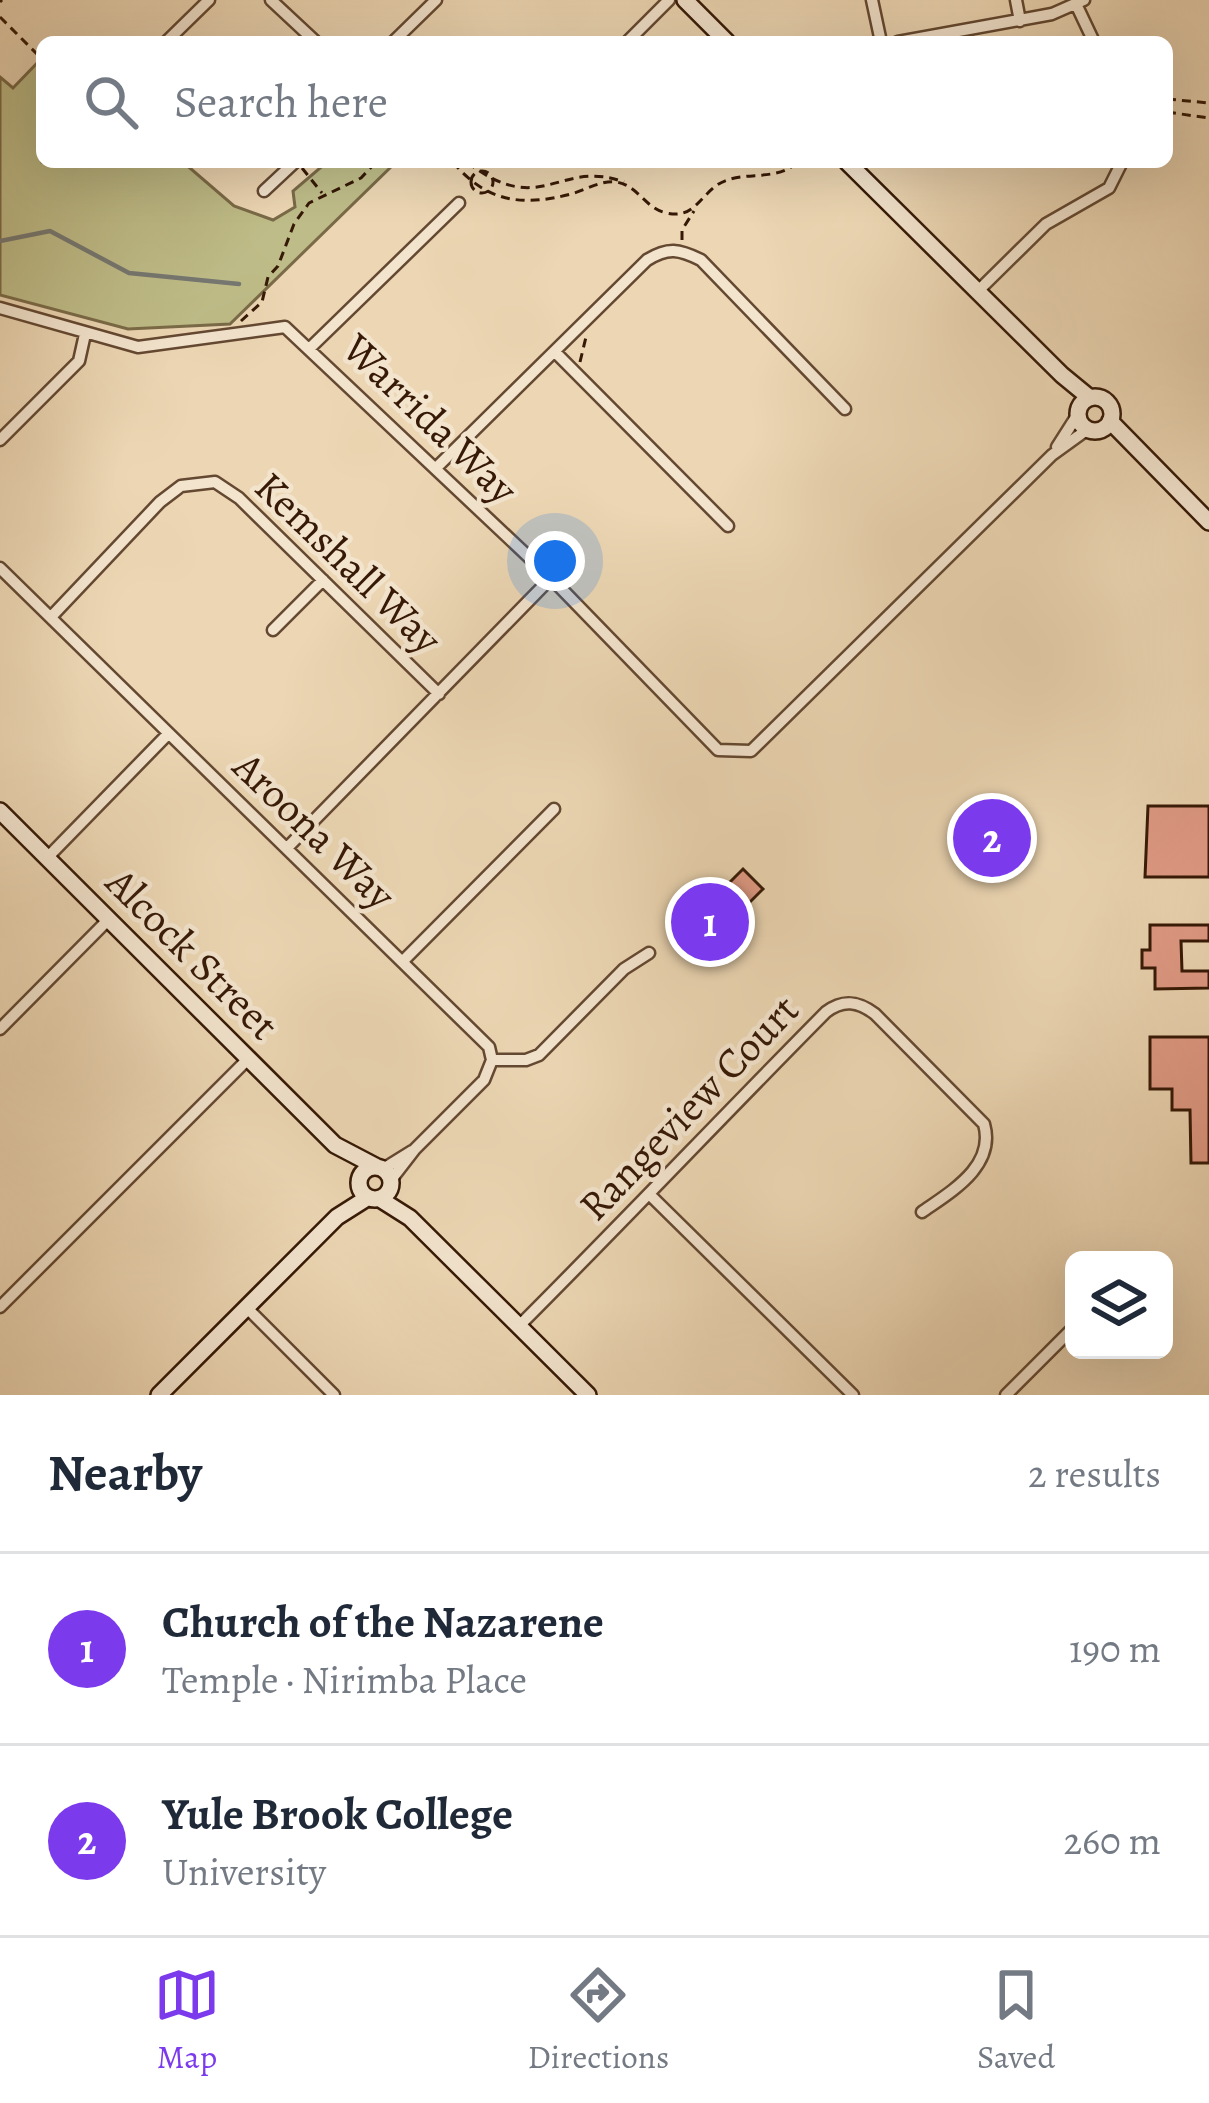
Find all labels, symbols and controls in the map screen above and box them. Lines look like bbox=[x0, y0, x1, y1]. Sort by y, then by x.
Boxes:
search box bbox=[36, 36, 1173, 168]
icon: search bbox=[78, 69, 144, 135]
text: Search here bbox=[174, 71, 388, 133]
street label: Warrida Way bbox=[330, 320, 532, 517]
street label: Kemshall Way bbox=[243, 459, 456, 667]
your location bbox=[525, 531, 585, 591]
street label: Aroona Way bbox=[220, 738, 409, 923]
pin: 2 bbox=[953, 793, 1031, 883]
street label: Alcock Street bbox=[93, 854, 291, 1052]
pin: 1 bbox=[671, 877, 749, 967]
street label: Rangeview Court bbox=[566, 982, 811, 1233]
map controls bbox=[1065, 1251, 1173, 1359]
button: layers bbox=[1065, 1251, 1173, 1359]
text: Nearby bbox=[48, 1438, 202, 1508]
text: 2 results bbox=[1028, 1447, 1161, 1500]
text: Church of the Nazarene bbox=[162, 1591, 604, 1653]
text: 1 bbox=[80, 1622, 94, 1675]
text: 190 m bbox=[1069, 1622, 1161, 1675]
text: Temple · Nirimba Place bbox=[162, 1653, 527, 1706]
text: Yule Brook College bbox=[162, 1783, 513, 1845]
text: 2 bbox=[78, 1814, 96, 1867]
text: 260 m bbox=[1063, 1814, 1161, 1867]
text: University bbox=[162, 1845, 326, 1898]
tab: Map bbox=[154, 1962, 220, 2079]
tab: Directions bbox=[528, 1962, 669, 2079]
tab: Saved bbox=[977, 1962, 1055, 2079]

